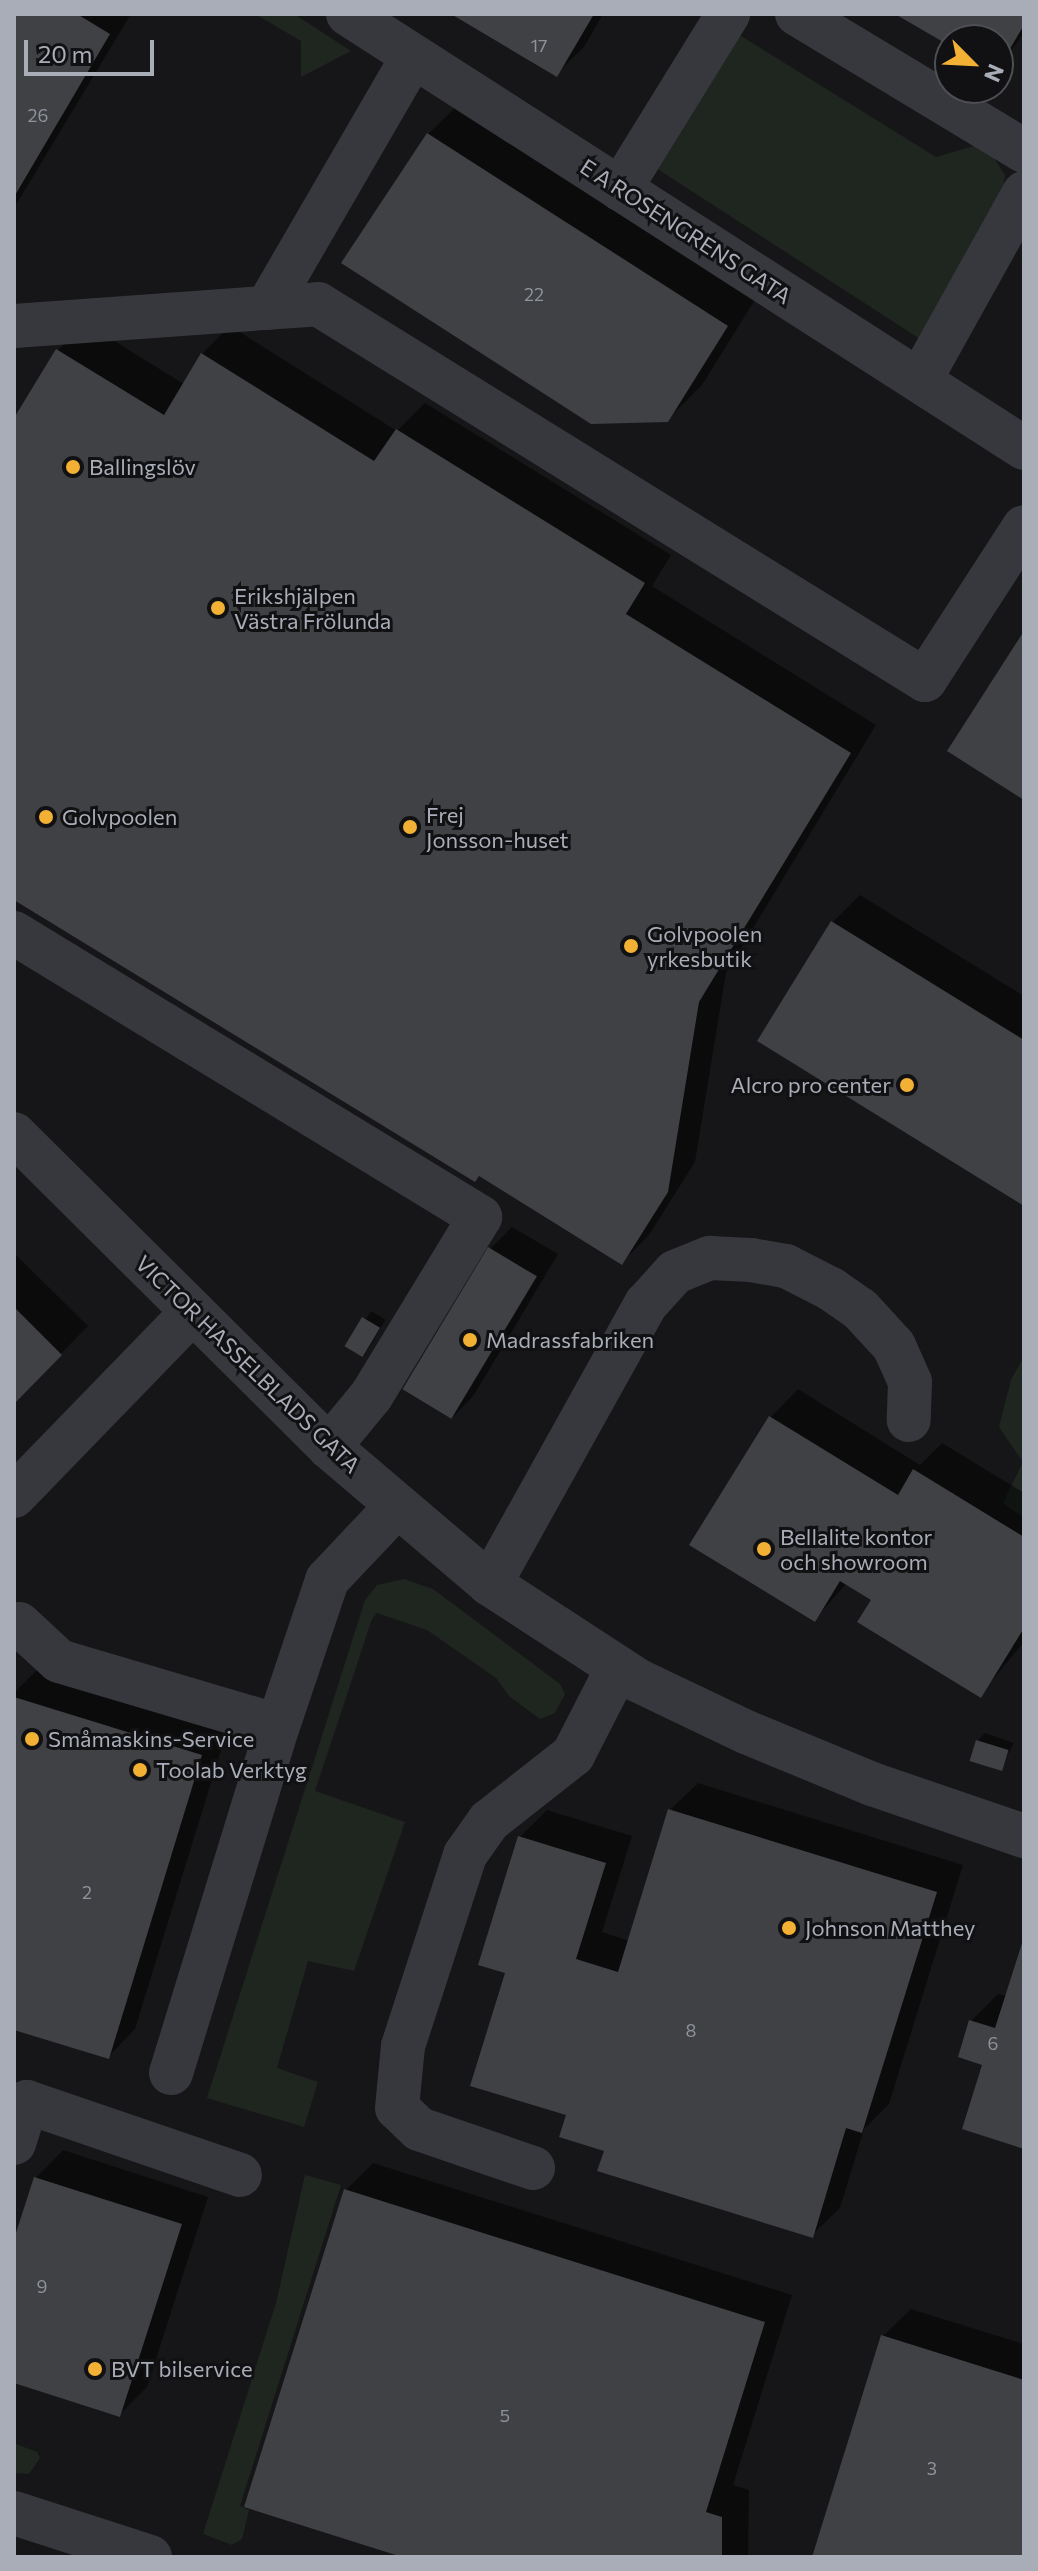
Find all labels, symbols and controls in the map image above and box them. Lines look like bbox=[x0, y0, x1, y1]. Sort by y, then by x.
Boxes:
scale bar bbox=[28, 24, 158, 74]
north arrow bbox=[934, 24, 1014, 104]
house number: 17 bbox=[530, 34, 548, 56]
text: 20 m bbox=[38, 39, 92, 68]
text: N bbox=[979, 60, 1010, 86]
house number: 26 bbox=[28, 104, 48, 126]
street label: E A ROSENGRENS GATA bbox=[576, 153, 796, 309]
house number: 22 bbox=[524, 283, 544, 305]
place label: Ballingslöv bbox=[89, 454, 196, 480]
marker: Ballingslöv bbox=[64, 458, 82, 476]
place label: Erikshjälpen Västra Frölunda bbox=[234, 582, 391, 634]
marker: Erikshjälpen Västra Frölunda bbox=[209, 599, 227, 617]
place label: Frej Jonsson-huset bbox=[426, 801, 569, 852]
place label: Golvpoolen bbox=[62, 804, 177, 830]
marker: Golvpoolen bbox=[37, 808, 55, 826]
marker: Frej Jonsson-huset bbox=[401, 818, 419, 836]
place label: Golvpoolen yrkesbutik bbox=[647, 920, 762, 972]
marker: Golvpoolen yrkesbutik bbox=[622, 937, 640, 955]
place label: Alcro pro center bbox=[730, 1072, 891, 1098]
marker: Alcro pro center bbox=[898, 1076, 916, 1094]
street label: VICTOR HASSELBLADS GATA bbox=[130, 1250, 366, 1478]
place label: Madrassfabriken bbox=[486, 1327, 654, 1353]
marker: Madrassfabriken bbox=[461, 1331, 479, 1349]
place label: Bellalite kontor och showroom bbox=[780, 1523, 932, 1574]
marker: Bellalite kontor och showroom bbox=[755, 1540, 773, 1558]
place label: Småmaskins-Service bbox=[48, 1726, 254, 1752]
marker: Småmaskins-Service bbox=[23, 1730, 41, 1748]
place label: Toolab Verktyg bbox=[156, 1757, 307, 1783]
marker: Toolab Verktyg bbox=[131, 1761, 149, 1779]
house number: 2 bbox=[82, 1881, 92, 1903]
place label: Johnson Matthey bbox=[805, 1915, 975, 1941]
marker: Johnson Matthey bbox=[780, 1919, 798, 1937]
house number: 8 bbox=[686, 2019, 696, 2041]
house number: 6 bbox=[988, 2032, 998, 2054]
house number: 9 bbox=[37, 2275, 47, 2297]
place label: BVT bilservice bbox=[111, 2356, 253, 2382]
marker: BVT bilservice bbox=[86, 2360, 104, 2378]
house number: 5 bbox=[500, 2404, 510, 2426]
house number: 3 bbox=[927, 2457, 937, 2479]

